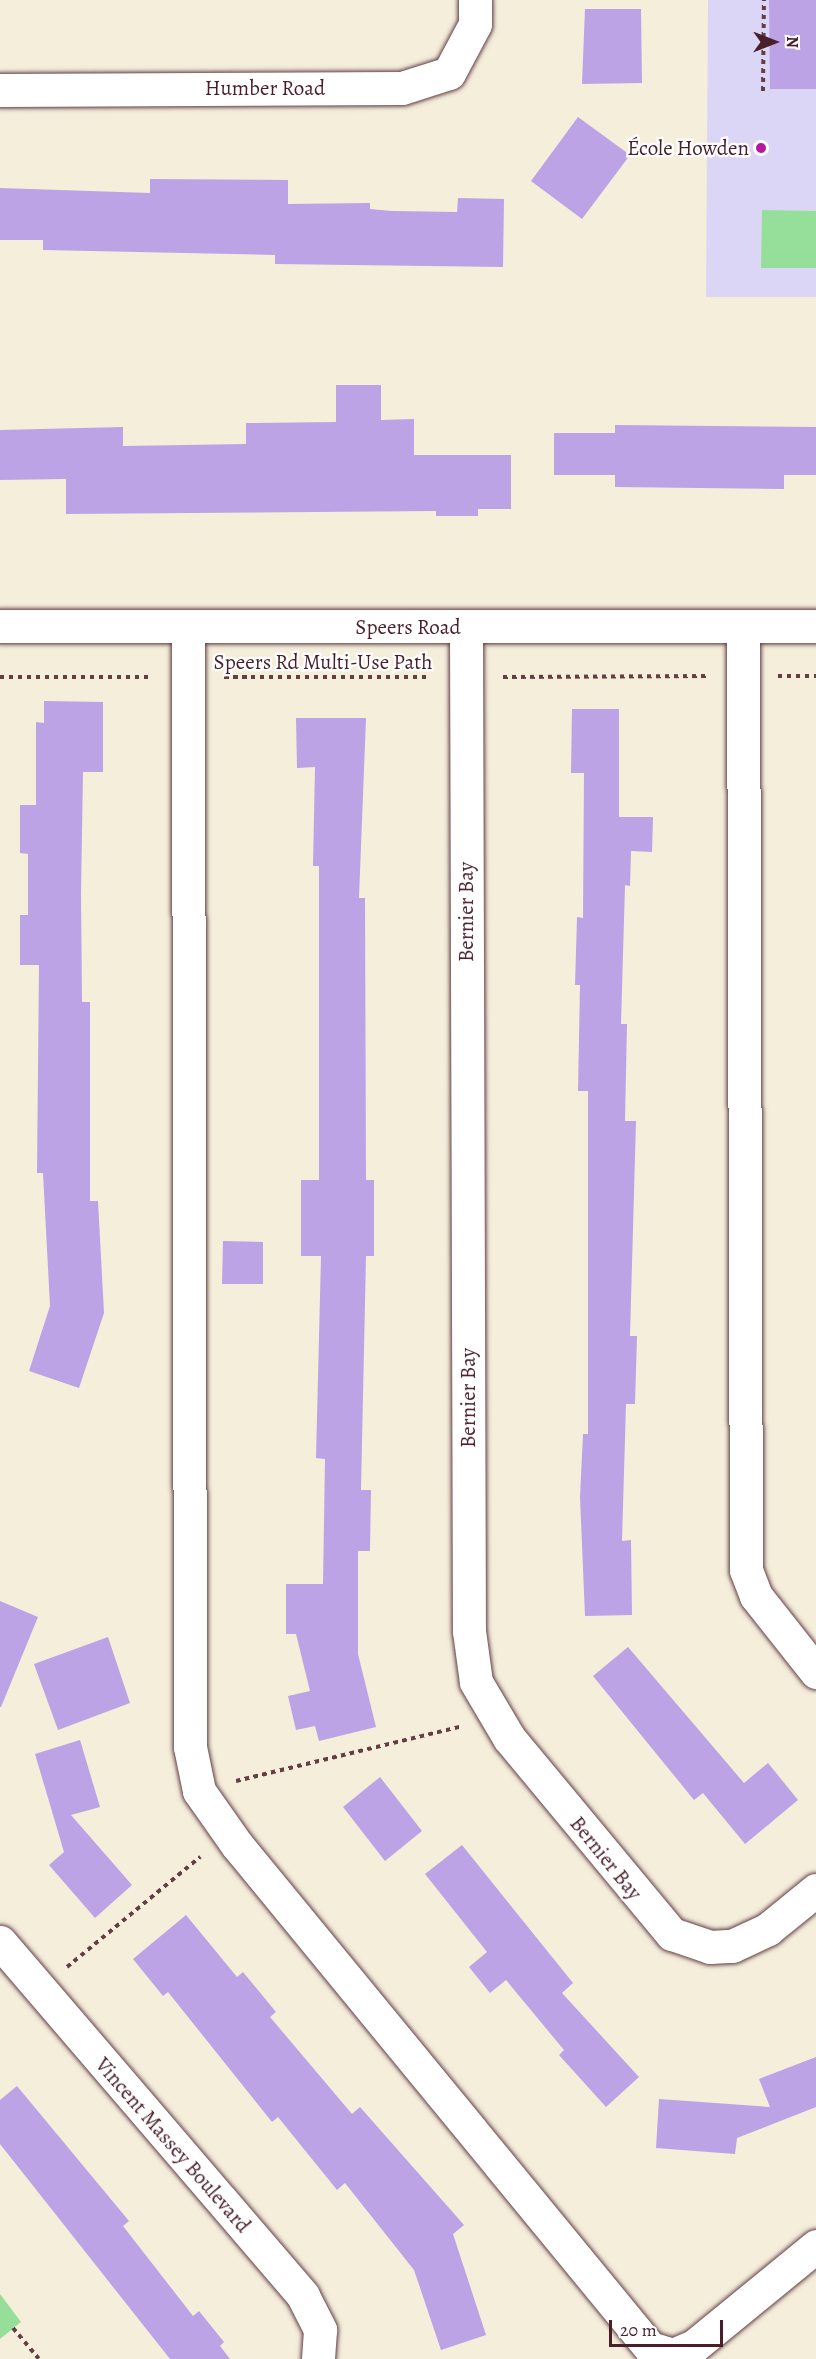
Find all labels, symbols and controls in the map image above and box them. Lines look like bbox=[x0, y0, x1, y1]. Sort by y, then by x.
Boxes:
north arrow bbox=[744, 12, 804, 72]
text: N bbox=[781, 36, 803, 48]
street label: Humber Road bbox=[205, 75, 325, 101]
place label: École Howden bbox=[627, 135, 749, 161]
marker: École Howden bbox=[754, 141, 768, 155]
street label: Speers Road bbox=[355, 614, 461, 640]
street label: Speers Rd Multi-Use Path bbox=[214, 649, 432, 675]
street label: Bernier Bay bbox=[453, 862, 479, 962]
street label: Bernier Bay bbox=[455, 1348, 481, 1448]
street label: Bernier Bay bbox=[565, 1811, 647, 1905]
street label: Vincent Massey Boulevard bbox=[90, 2052, 256, 2238]
scale bar bbox=[612, 2308, 726, 2346]
text: 20 m bbox=[620, 2318, 657, 2342]

